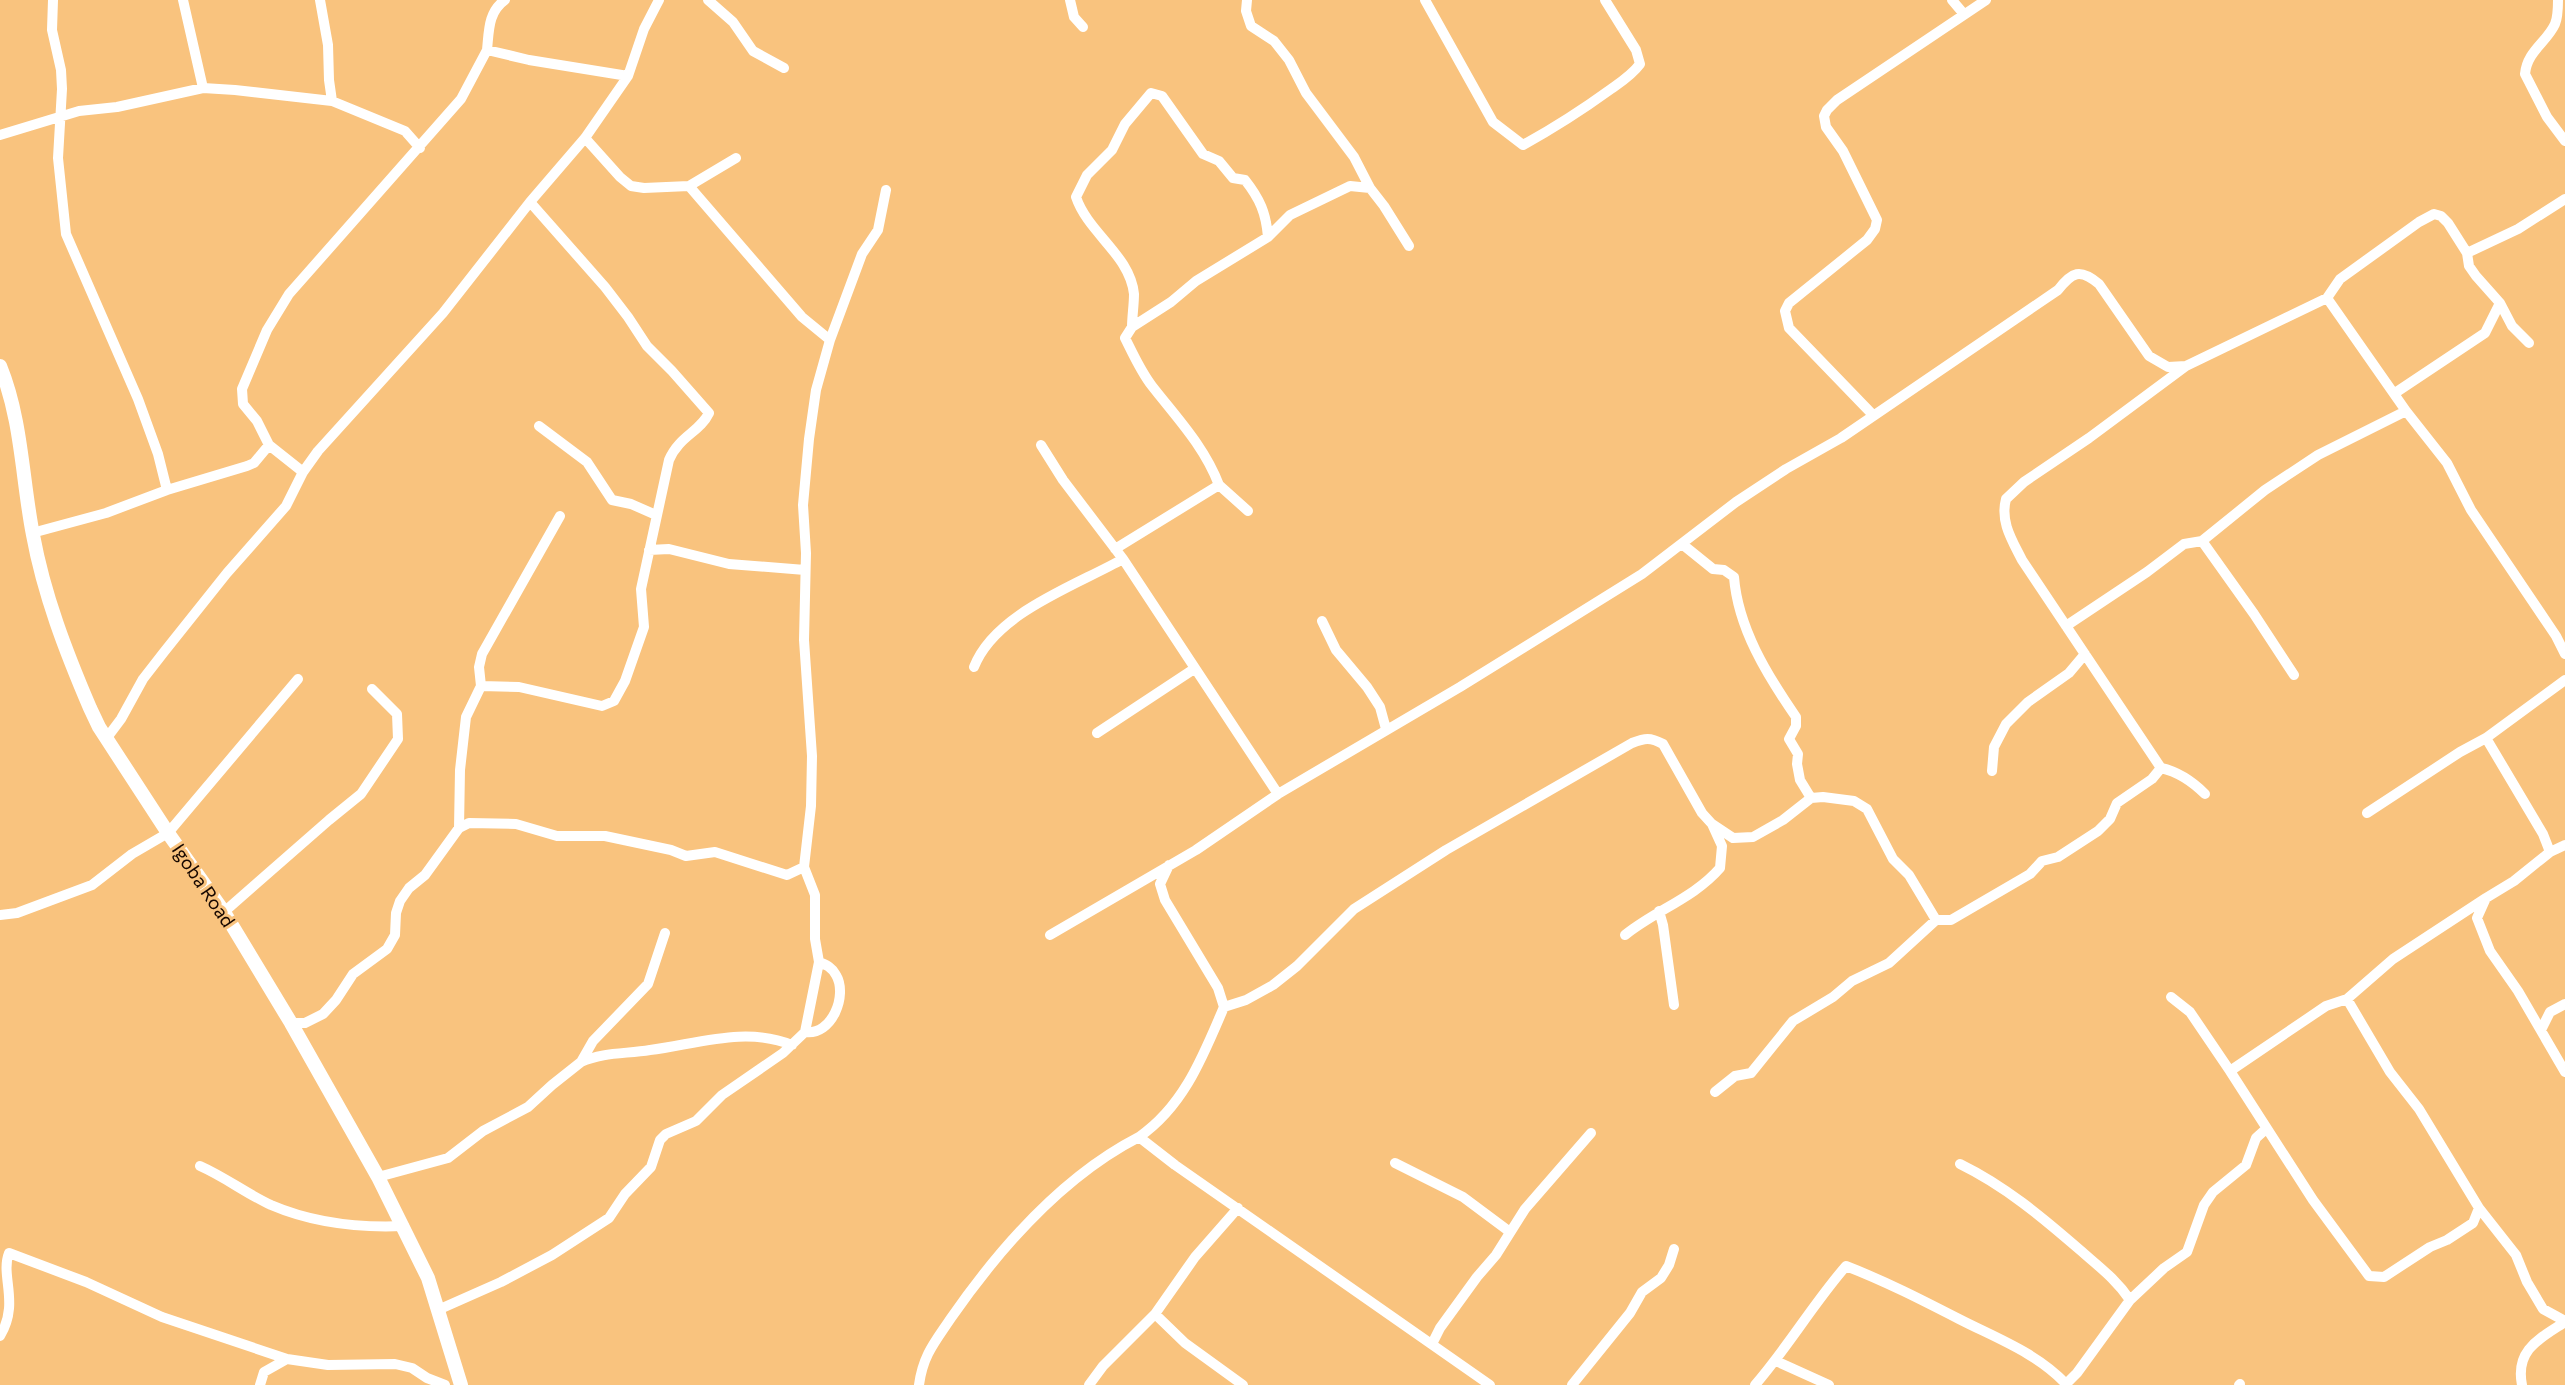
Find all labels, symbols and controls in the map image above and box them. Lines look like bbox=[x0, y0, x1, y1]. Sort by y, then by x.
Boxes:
street label: Igoba Road bbox=[168, 839, 240, 931]

